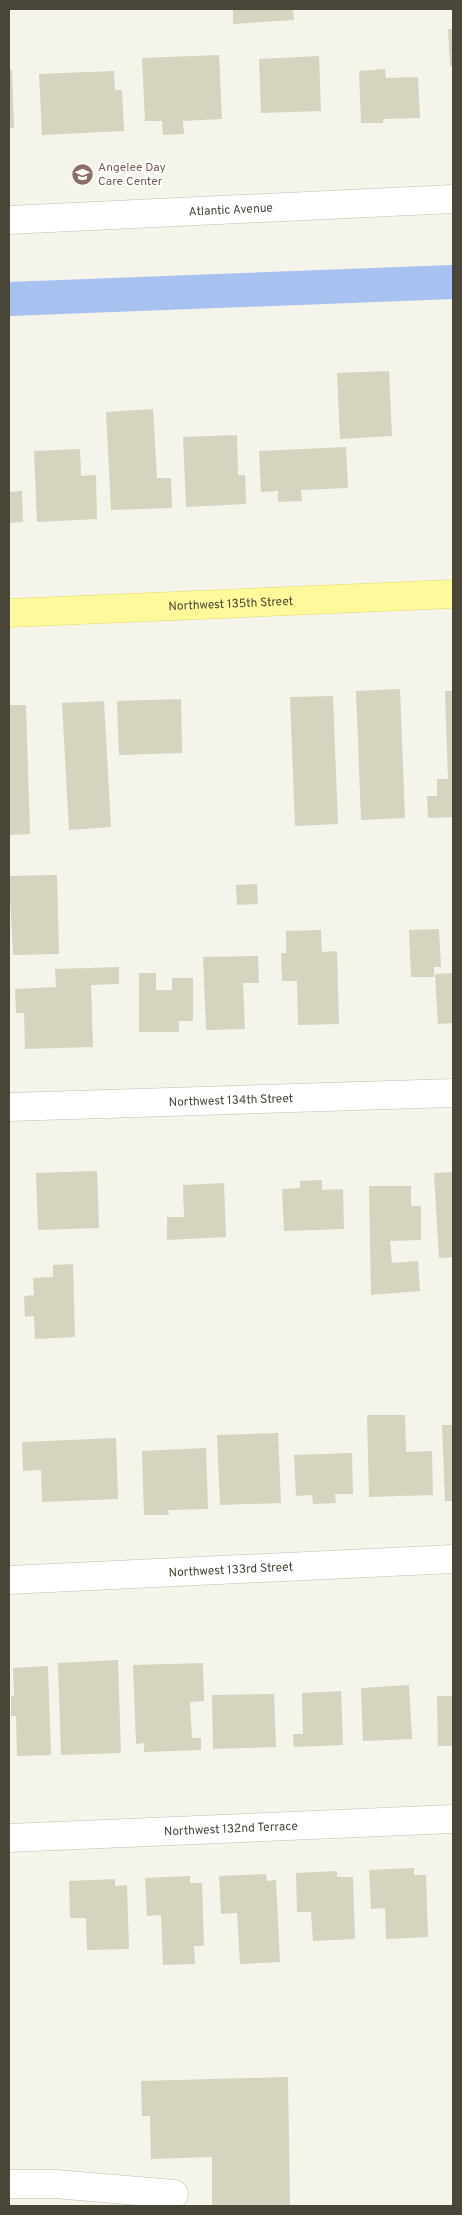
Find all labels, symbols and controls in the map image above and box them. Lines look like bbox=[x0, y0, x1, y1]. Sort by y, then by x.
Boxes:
place label: Angelee Day Care Center bbox=[98, 160, 166, 190]
school or university icon: Angelee Day Care Center bbox=[70, 162, 94, 186]
street label: Atlantic Avenue bbox=[188, 201, 273, 220]
street label: Northwest 135th Street bbox=[168, 594, 294, 615]
street label: Northwest 134th Street bbox=[168, 1091, 294, 1111]
street label: Northwest 133rd Street bbox=[168, 1560, 293, 1581]
street label: Northwest 132nd Terrace bbox=[163, 1819, 298, 1840]

